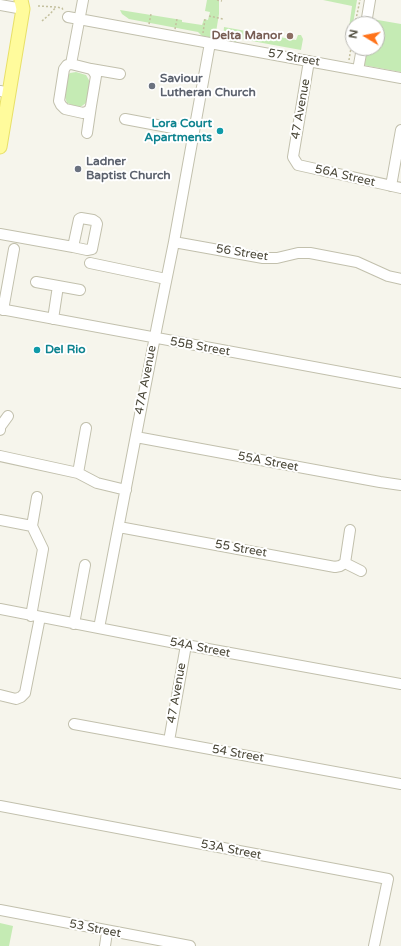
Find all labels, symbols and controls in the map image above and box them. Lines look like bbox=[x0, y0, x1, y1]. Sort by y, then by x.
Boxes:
north arrow bbox=[345, 16, 385, 56]
place label: Delta Manor bbox=[211, 29, 282, 43]
text: N bbox=[347, 29, 361, 39]
marker: Delta Manor bbox=[285, 31, 295, 41]
street label: 57 Street bbox=[267, 46, 321, 70]
place label: Saviour Lutheran Church bbox=[160, 72, 256, 100]
street label: 47 Avenue bbox=[289, 78, 313, 140]
marker: Saviour Lutheran Church bbox=[147, 81, 157, 91]
place label: Lora Court Apartments bbox=[144, 117, 212, 145]
marker: Lora Court Apartments bbox=[215, 126, 225, 136]
place label: Ladner Baptist Church bbox=[86, 155, 171, 183]
street label: 56A Street bbox=[313, 162, 377, 190]
marker: Ladner Baptist Church bbox=[73, 164, 83, 174]
street label: 56 Street bbox=[215, 242, 269, 264]
street label: 55B Street bbox=[169, 335, 231, 359]
place label: Del Rio bbox=[45, 343, 86, 357]
street label: 47A Avenue bbox=[132, 344, 160, 416]
marker: Del Rio bbox=[32, 345, 42, 355]
street label: 55A Street bbox=[236, 449, 300, 475]
street label: 55 Street bbox=[214, 537, 268, 561]
street label: 54A Street bbox=[168, 635, 232, 661]
street label: 47 Avenue bbox=[165, 662, 189, 724]
street label: 54 Street bbox=[211, 742, 265, 766]
street label: 53A Street bbox=[199, 837, 263, 863]
street label: 53 Street bbox=[68, 917, 122, 941]

